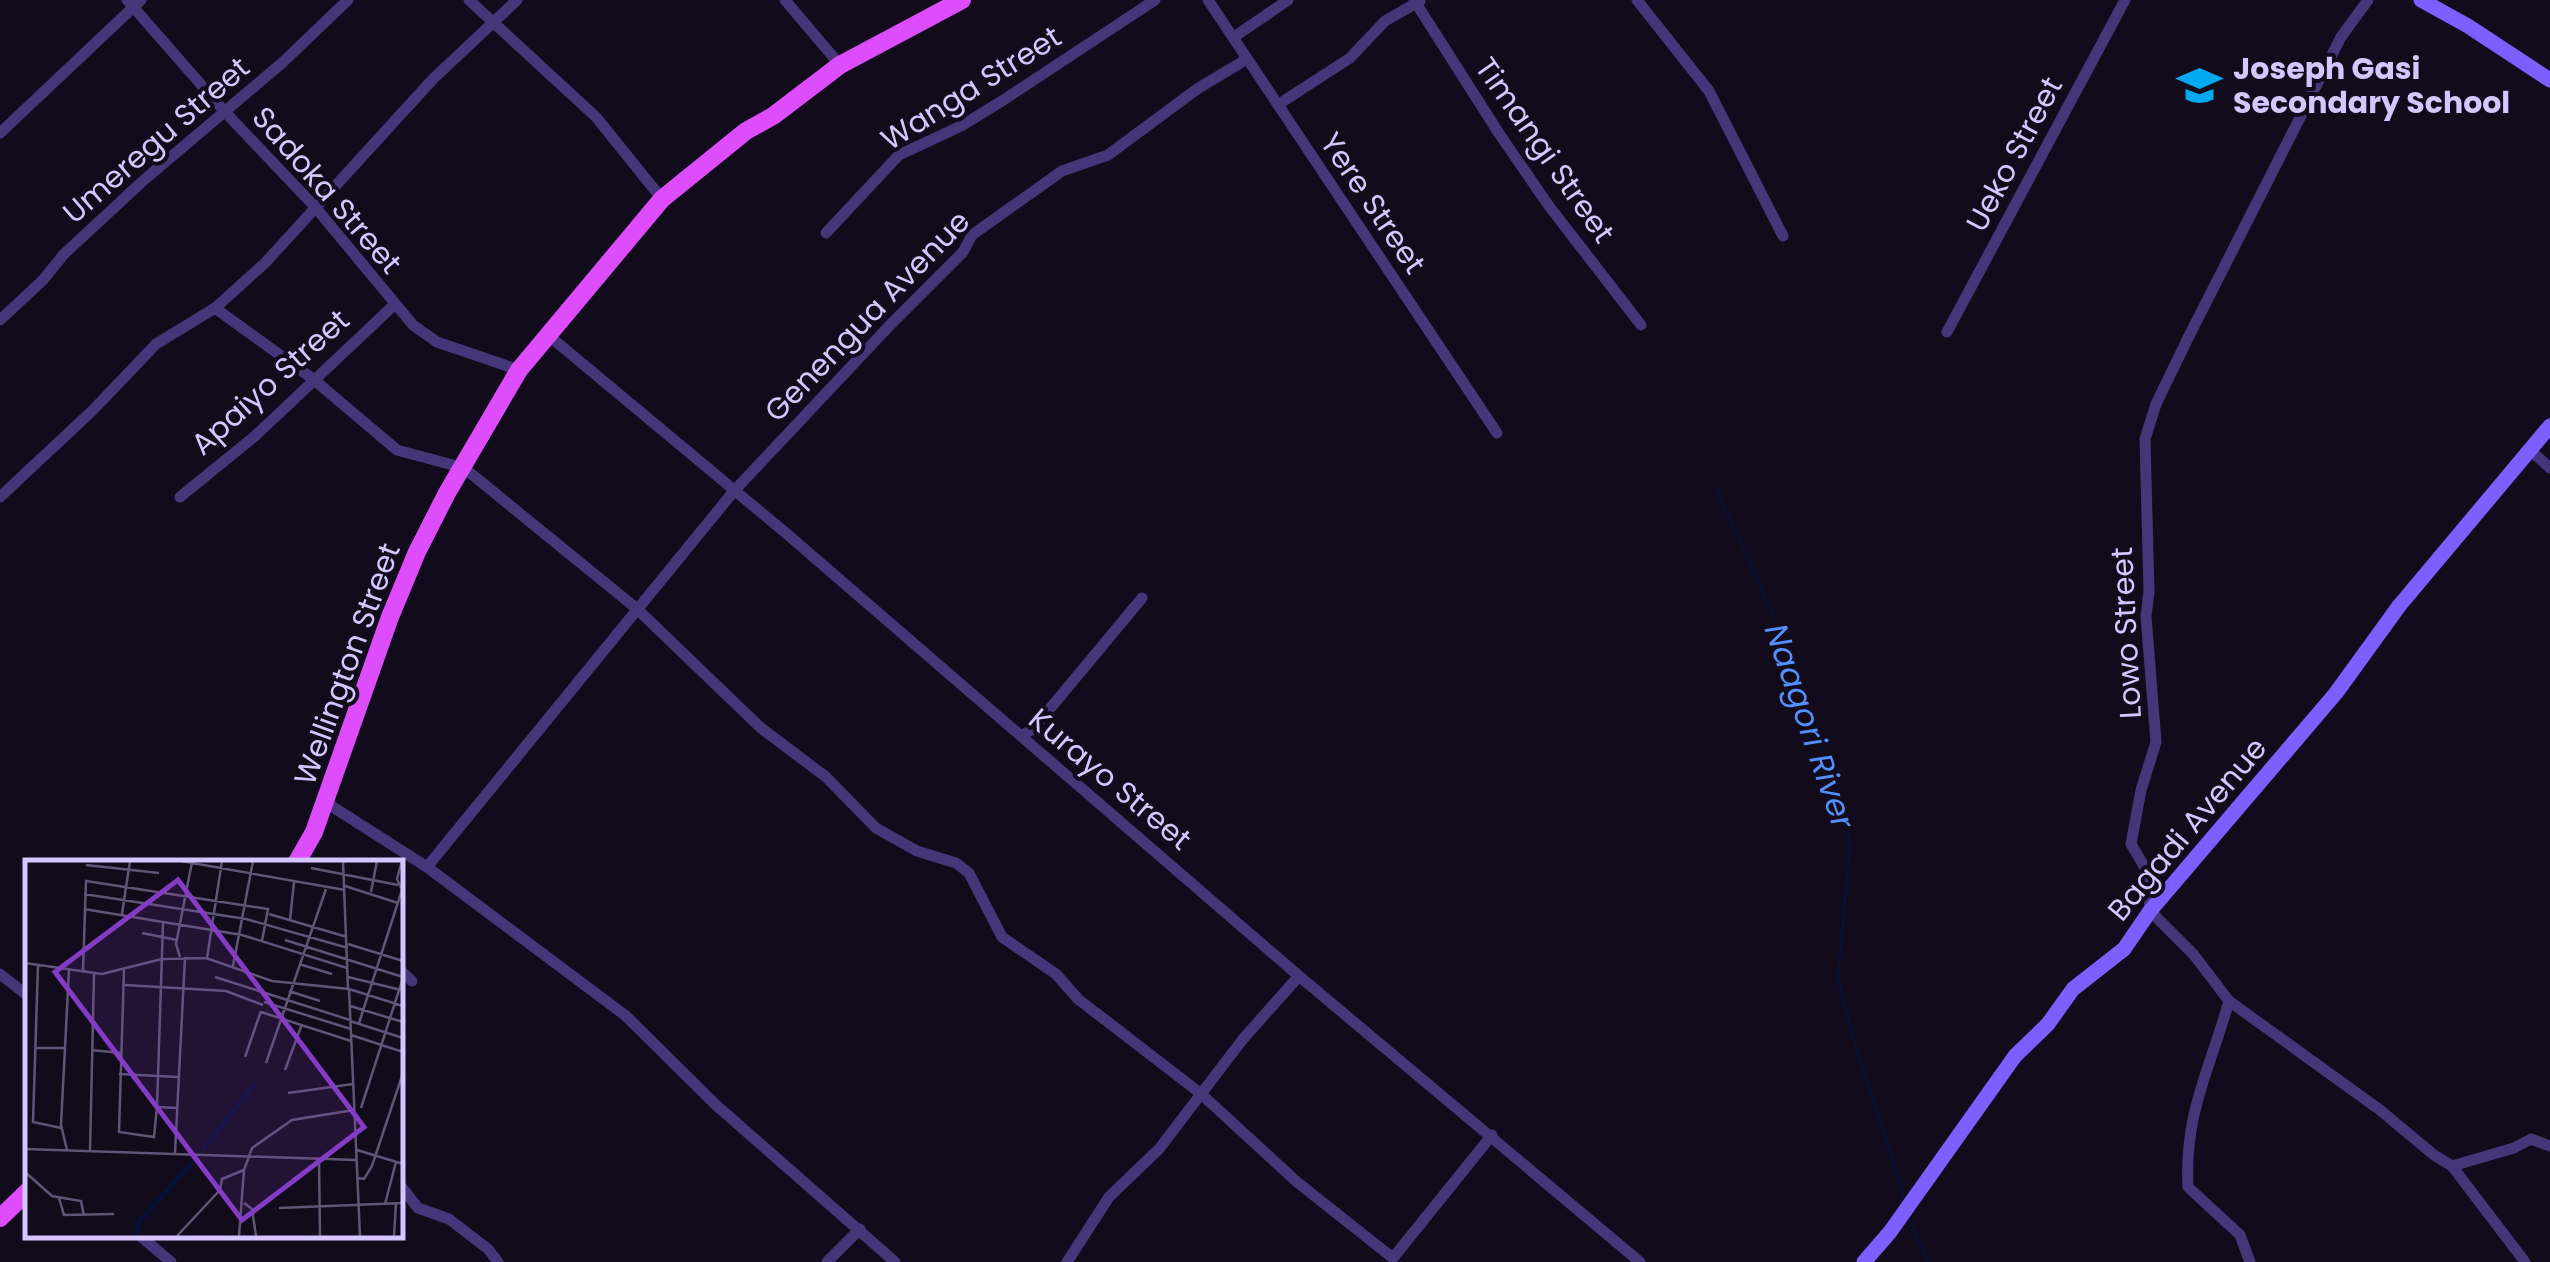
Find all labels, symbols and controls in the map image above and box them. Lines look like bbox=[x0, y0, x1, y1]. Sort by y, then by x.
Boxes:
street label: Wanga Street bbox=[873, 15, 1069, 161]
street label: Umeregu Street bbox=[53, 47, 259, 233]
place label: Joseph Gasi Secondary School bbox=[2233, 47, 2510, 124]
street label: Timangi Street bbox=[1465, 49, 1625, 251]
school or university icon: Joseph Gasi Secondary School bbox=[2176, 61, 2224, 109]
street label: Ueko Street bbox=[1955, 69, 2073, 239]
street label: Sadoka Street bbox=[242, 97, 412, 283]
street label: Yere Street bbox=[1310, 124, 1436, 282]
street label: Genengua Avenue bbox=[754, 201, 980, 431]
street label: Apaiyo Street bbox=[181, 299, 359, 465]
street label: Wellington Street bbox=[283, 537, 411, 791]
street label: Lowo Street bbox=[2100, 546, 2152, 720]
water label: Naagori River bbox=[1754, 617, 1866, 836]
street label: Kurayo Street bbox=[1019, 698, 1201, 860]
street label: Bagadi Avenue bbox=[2097, 728, 2277, 930]
inset map bbox=[25, 860, 402, 1237]

